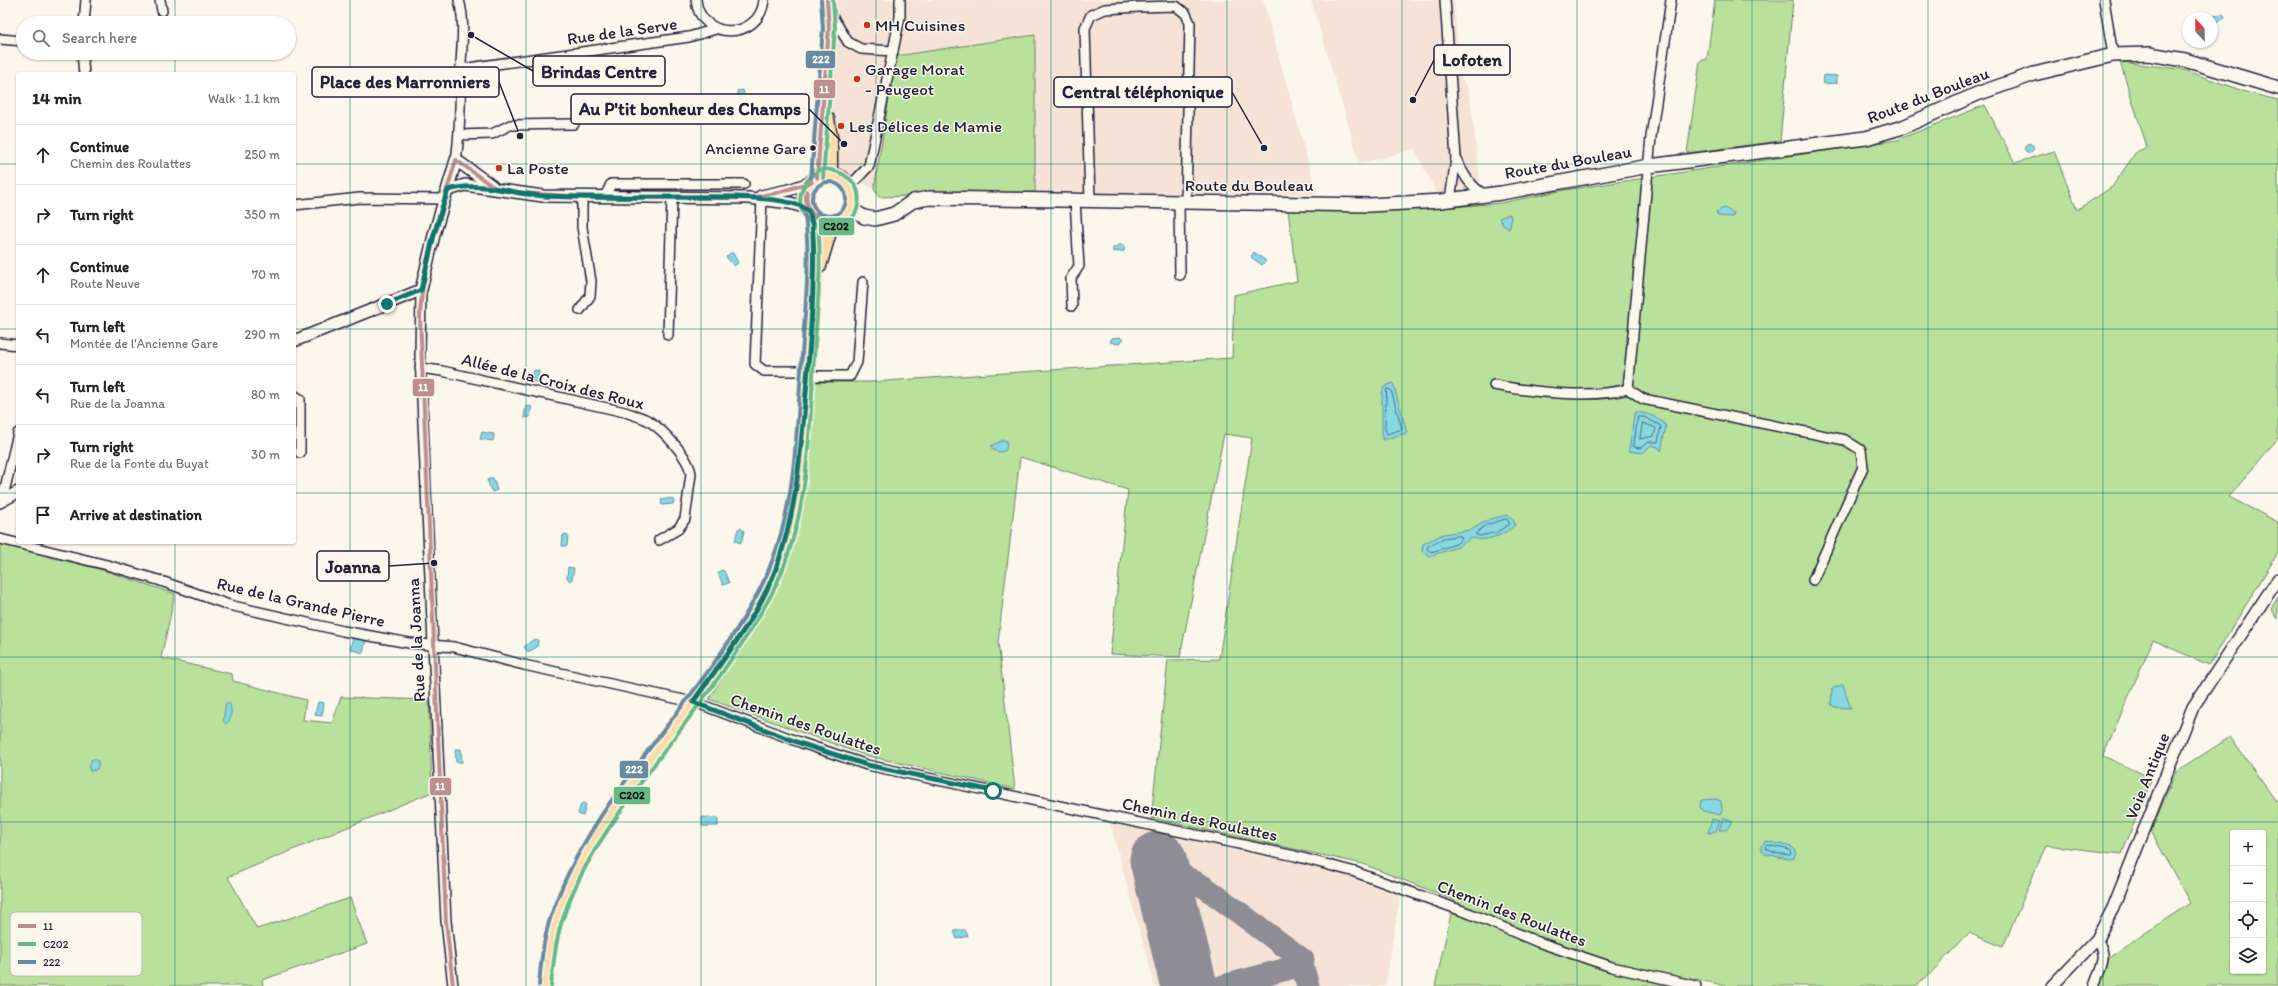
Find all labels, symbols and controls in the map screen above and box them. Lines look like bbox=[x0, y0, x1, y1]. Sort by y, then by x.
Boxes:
north arrow bbox=[2182, 12, 2218, 48]
street label: Rue de la Serve bbox=[566, 13, 678, 49]
place label: MH Cuisines bbox=[875, 15, 965, 35]
search box bbox=[16, 16, 296, 60]
marker: MH Cuisines bbox=[862, 20, 872, 30]
icon: search bbox=[30, 27, 52, 49]
text: Search here bbox=[62, 29, 137, 47]
callout: Lofoten bbox=[1434, 45, 1510, 75]
text: Lofoten bbox=[1442, 49, 1503, 71]
line badge: 222 bbox=[805, 50, 836, 69]
text: 222 bbox=[812, 53, 830, 66]
callout: Brindas Centre bbox=[533, 56, 665, 86]
place label: Garage Morat - Peugeot bbox=[865, 59, 965, 99]
text: Brindas Centre bbox=[541, 61, 657, 83]
street label: Route du Bouleau bbox=[1864, 62, 1992, 127]
callout: Place des Marronniers bbox=[312, 67, 499, 97]
text: Place des Marronniers bbox=[320, 71, 490, 93]
marker: Garage Morat - Peugeot bbox=[852, 74, 862, 84]
callout: Central téléphonique bbox=[1054, 77, 1232, 107]
line badge: 11 bbox=[813, 79, 836, 99]
text: Central téléphonique bbox=[1062, 81, 1224, 103]
text: 11 bbox=[819, 83, 830, 96]
text: 14 min bbox=[32, 88, 82, 108]
text: Walk · 1.1 km bbox=[208, 91, 280, 106]
callout: Au P'tit bonheur des Champs bbox=[571, 94, 809, 124]
text: Au P'tit bonheur des Champs bbox=[578, 98, 801, 120]
place label: Les Délices de Mamie bbox=[849, 116, 1002, 136]
marker: Les Délices de Mamie bbox=[836, 121, 846, 131]
text: Continue bbox=[70, 138, 129, 156]
place label: Ancienne Gare bbox=[705, 139, 806, 158]
street label: Route du Bouleau bbox=[1503, 141, 1634, 183]
marker: Ancienne Gare bbox=[808, 143, 818, 153]
icon: ahead bbox=[32, 144, 54, 166]
text: 250 m bbox=[244, 147, 280, 162]
text: Chemin des Roulattes bbox=[70, 156, 191, 171]
place label: La Poste bbox=[507, 158, 569, 178]
marker: La Poste bbox=[494, 163, 504, 173]
street label: Route du Bouleau bbox=[1185, 175, 1314, 195]
icon: right bbox=[32, 204, 54, 226]
text: Turn right bbox=[70, 206, 134, 224]
text: 350 m bbox=[244, 207, 280, 222]
line badge: C202 bbox=[818, 217, 855, 236]
text: C202 bbox=[823, 220, 849, 233]
text: Continue bbox=[70, 258, 129, 276]
icon: ahead bbox=[32, 264, 54, 286]
text: 70 m bbox=[252, 267, 280, 282]
text: Route Neuve bbox=[70, 276, 140, 291]
route end bbox=[378, 295, 396, 313]
text: Turn left bbox=[70, 318, 125, 336]
icon: left bbox=[32, 324, 54, 346]
text: 290 m bbox=[244, 327, 280, 342]
text: Montée de l'Ancienne Gare bbox=[70, 336, 218, 351]
street label: Allée de la Croix des Roux bbox=[460, 349, 647, 414]
text: Turn left bbox=[70, 378, 125, 396]
line badge: 11 bbox=[412, 378, 435, 397]
text: 11 bbox=[418, 381, 429, 394]
icon: left bbox=[32, 384, 54, 406]
text: 80 m bbox=[251, 387, 280, 402]
text: Rue de la Joanna bbox=[70, 396, 165, 411]
text: Turn right bbox=[70, 438, 134, 456]
icon: right bbox=[32, 444, 54, 466]
text: 30 m bbox=[251, 447, 280, 462]
text: Rue de la Fonte du Buyat bbox=[70, 456, 209, 471]
icon: arrive bbox=[32, 504, 54, 526]
text: Arrive at destination bbox=[70, 506, 202, 524]
callout: Joanna bbox=[317, 551, 389, 581]
text: Joanna bbox=[324, 556, 381, 578]
street label: Rue de la Grande Pierre bbox=[215, 573, 387, 631]
street label: Rue de la Joanna bbox=[403, 577, 429, 703]
street label: Chemin des Roulattes bbox=[728, 689, 884, 759]
street label: Voie Antique bbox=[2121, 730, 2173, 822]
line badge: 222 bbox=[619, 760, 649, 779]
text: 222 bbox=[625, 763, 643, 776]
line badge: 11 bbox=[429, 777, 452, 796]
text: 11 bbox=[435, 780, 446, 793]
route start bbox=[984, 782, 1002, 800]
line badge: C202 bbox=[613, 786, 651, 805]
text: C202 bbox=[619, 789, 645, 802]
street label: Chemin des Roulattes bbox=[1121, 793, 1279, 845]
map controls bbox=[2230, 830, 2266, 974]
button: + bbox=[2230, 830, 2266, 866]
button: − bbox=[2230, 866, 2266, 902]
street label: Chemin des Roulattes bbox=[1435, 875, 1589, 951]
button: locate bbox=[2230, 902, 2266, 938]
legend bbox=[10, 912, 142, 976]
text: 11 bbox=[43, 920, 53, 933]
text: C202 bbox=[43, 938, 69, 951]
button: layers bbox=[2230, 938, 2266, 974]
text: 222 bbox=[43, 956, 61, 969]

